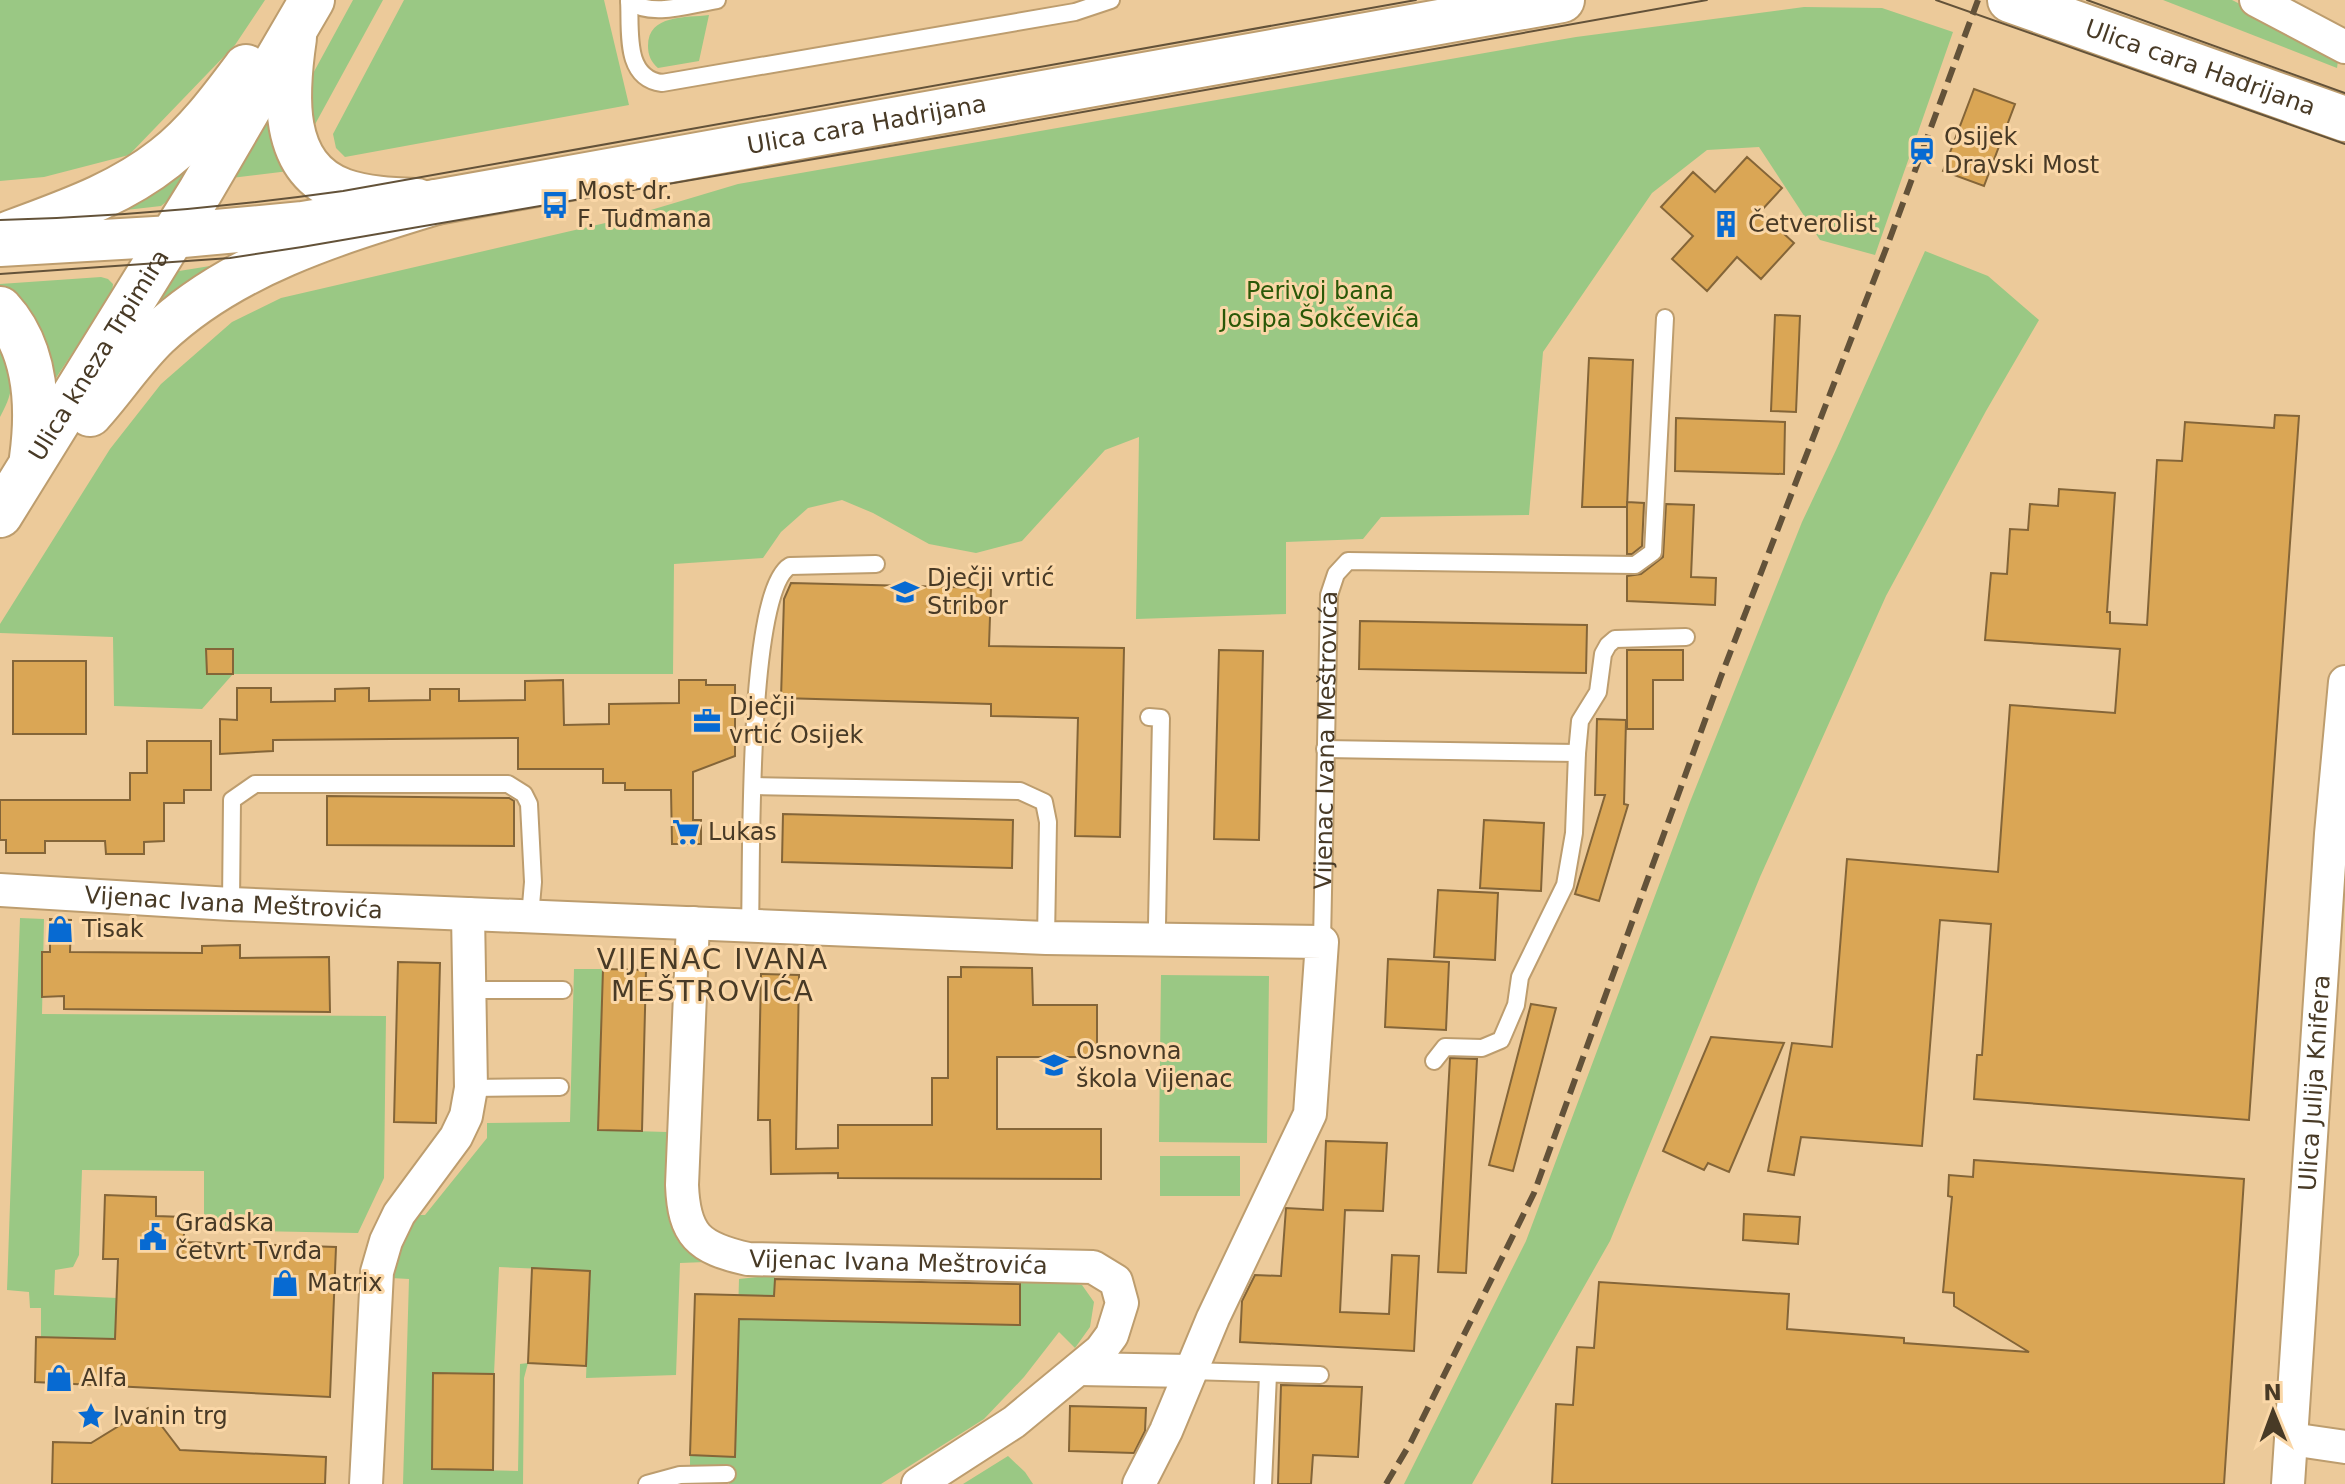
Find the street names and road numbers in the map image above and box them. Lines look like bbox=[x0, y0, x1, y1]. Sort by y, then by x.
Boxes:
street label: Ulica cara Hadrijana bbox=[2081, 14, 2319, 121]
street label: Ulica cara Hadrijana bbox=[745, 90, 989, 160]
street label: Ulica kneza Trpimira bbox=[23, 245, 175, 466]
street label: Vijenac Ivana Meštrovića bbox=[1309, 590, 1343, 890]
street label: Vijenac Ivana Meštrovića bbox=[84, 881, 383, 924]
street label: Ulica Julija Knifera bbox=[2293, 974, 2336, 1192]
street label: Vijenac Ivana Meštrovića bbox=[749, 1245, 1048, 1280]

